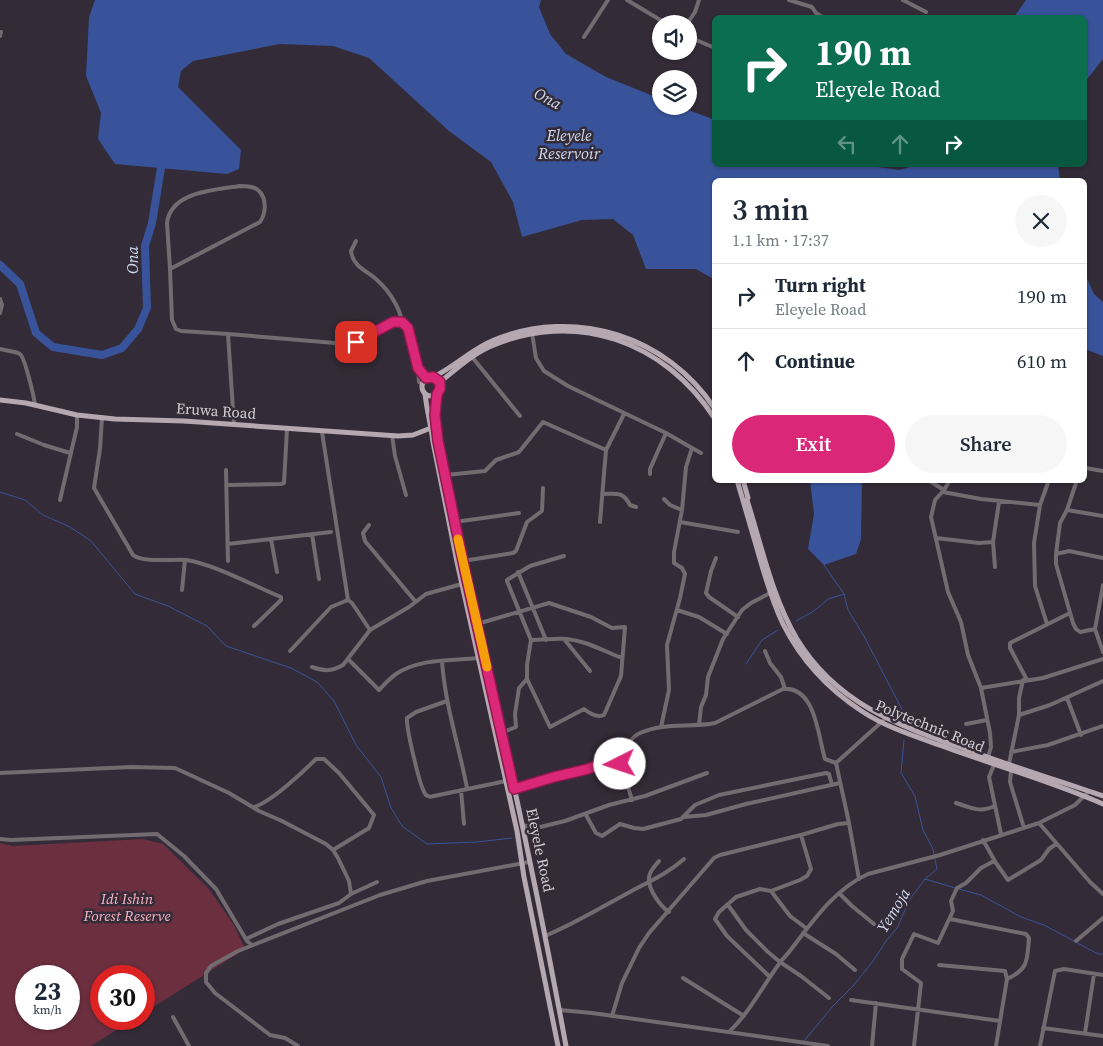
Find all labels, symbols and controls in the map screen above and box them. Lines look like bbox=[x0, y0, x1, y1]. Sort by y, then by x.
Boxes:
map controls bbox=[652, 15, 697, 115]
button: sound bbox=[652, 15, 697, 60]
text: 190 m bbox=[815, 29, 911, 77]
icon: right bbox=[732, 35, 797, 100]
button: layers bbox=[652, 70, 697, 115]
text: Eleyele Road bbox=[815, 74, 940, 104]
water label: Ona bbox=[531, 82, 566, 115]
water label: Eleyele Reservoir bbox=[537, 124, 601, 164]
icon: left bbox=[833, 130, 861, 158]
icon: ahead bbox=[886, 130, 914, 158]
icon: right bbox=[939, 130, 967, 158]
text: 3 min bbox=[732, 189, 809, 230]
button: close bbox=[1015, 195, 1067, 247]
text: 1.1 km · 17:37 bbox=[732, 229, 829, 251]
water label: Ona bbox=[121, 245, 143, 274]
text: Turn right bbox=[775, 272, 866, 298]
icon: right bbox=[732, 282, 760, 310]
text: 190 m bbox=[1017, 283, 1067, 309]
text: Eleyele Road bbox=[775, 298, 866, 320]
pin bbox=[335, 321, 377, 363]
icon: arrive bbox=[342, 328, 370, 356]
icon: ahead bbox=[732, 347, 760, 375]
text: Continue bbox=[775, 348, 855, 374]
text: 610 m bbox=[1017, 348, 1067, 374]
street label: Eruwa Road bbox=[175, 397, 257, 424]
button: Exit bbox=[732, 415, 895, 473]
button: Share bbox=[905, 415, 1067, 473]
street label: Polytechnic Road bbox=[873, 694, 988, 757]
position arrow bbox=[593, 737, 645, 789]
street label: Eleyele Road bbox=[521, 806, 560, 894]
water label: Yemoja bbox=[871, 883, 915, 936]
park label: Idi Ishin Forest Reserve bbox=[82, 888, 171, 926]
speed limit sign: 30 bbox=[90, 965, 155, 1030]
text: 23 bbox=[34, 974, 61, 1008]
text: km/h bbox=[33, 1002, 62, 1018]

